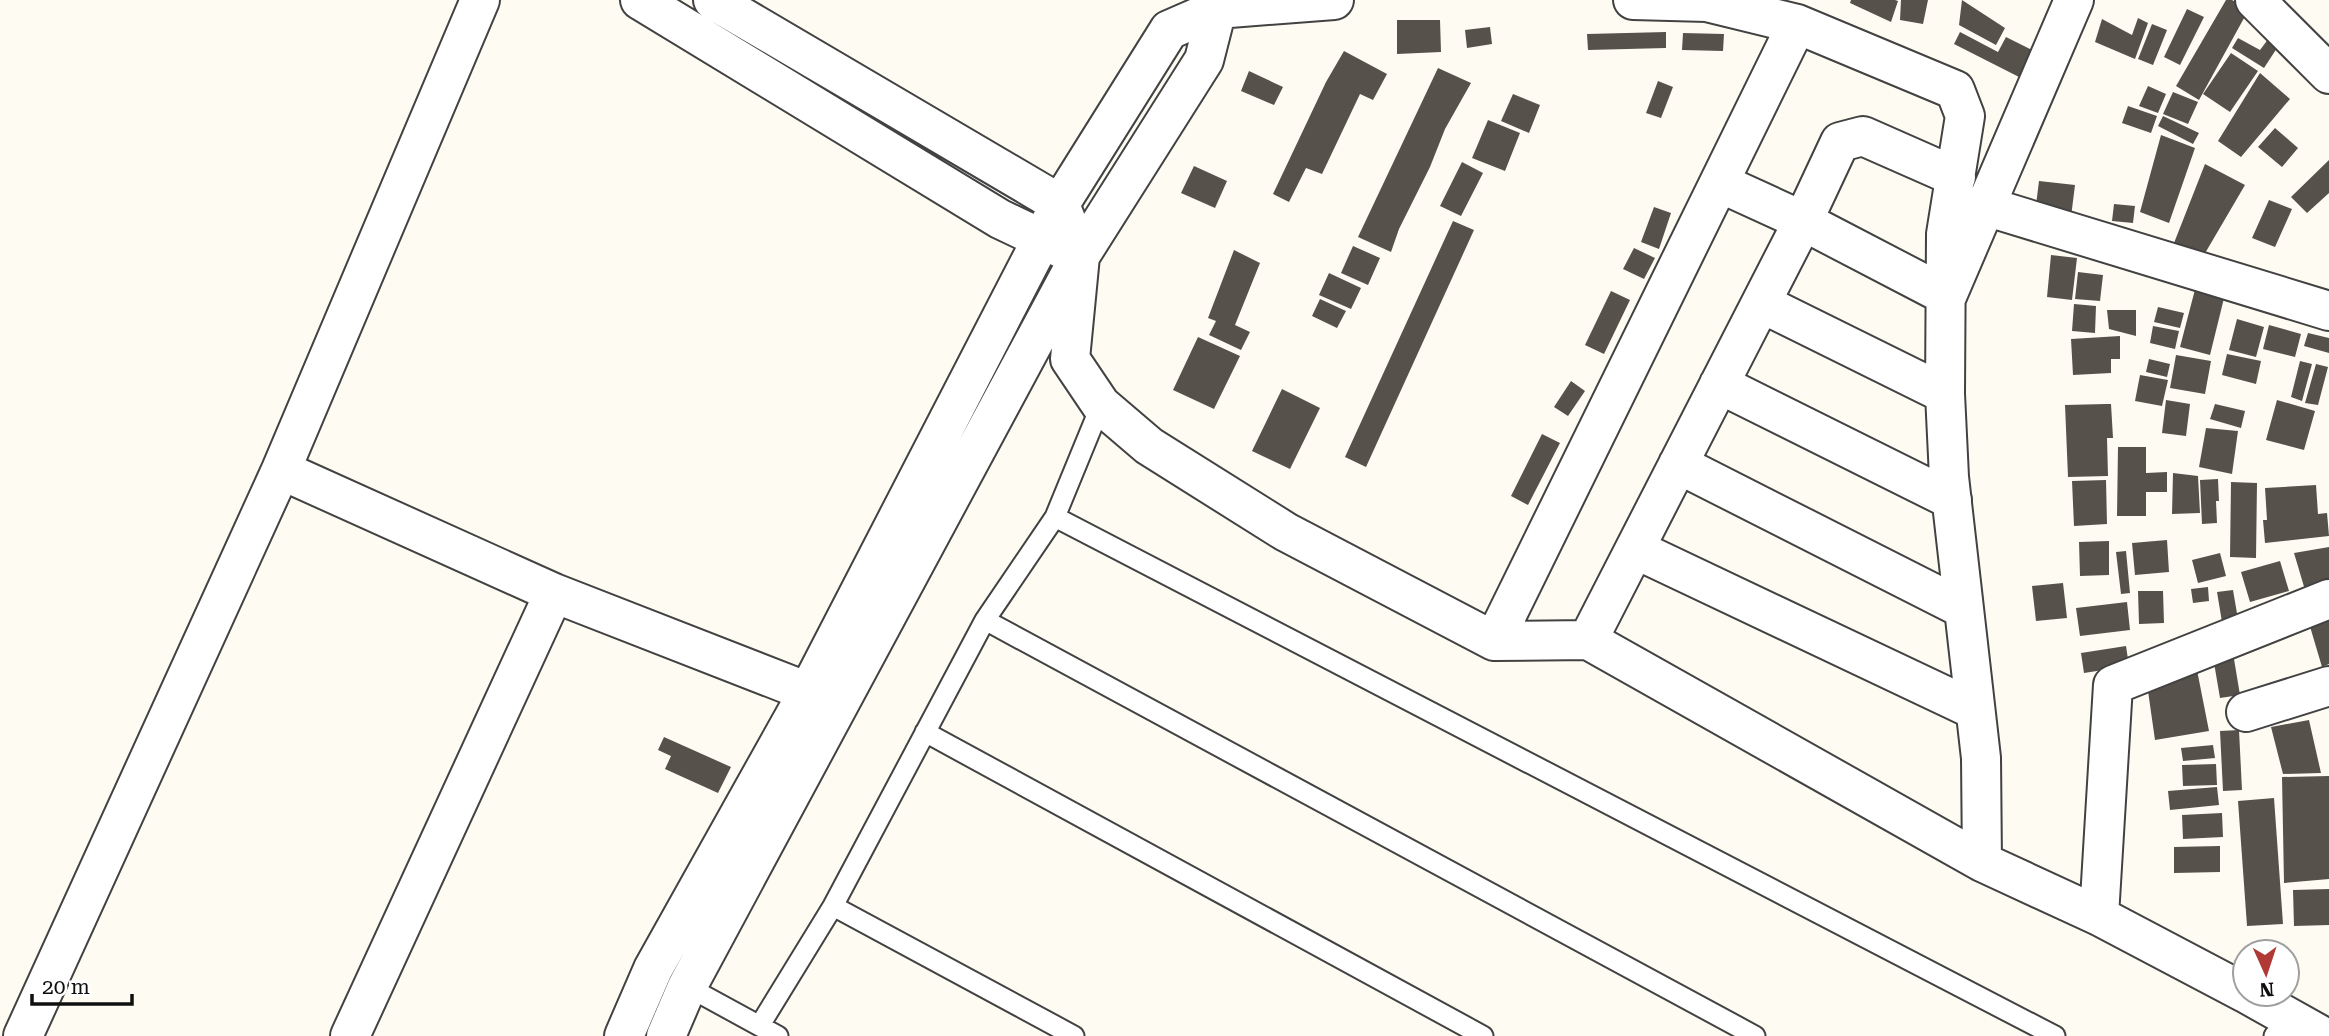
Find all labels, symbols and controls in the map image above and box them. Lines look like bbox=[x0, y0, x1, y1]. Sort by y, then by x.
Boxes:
north arrow bbox=[2231, 938, 2301, 1008]
scale bar bbox=[32, 962, 131, 1006]
text: 20 m bbox=[42, 975, 90, 999]
text: N bbox=[2259, 978, 2275, 1001]

